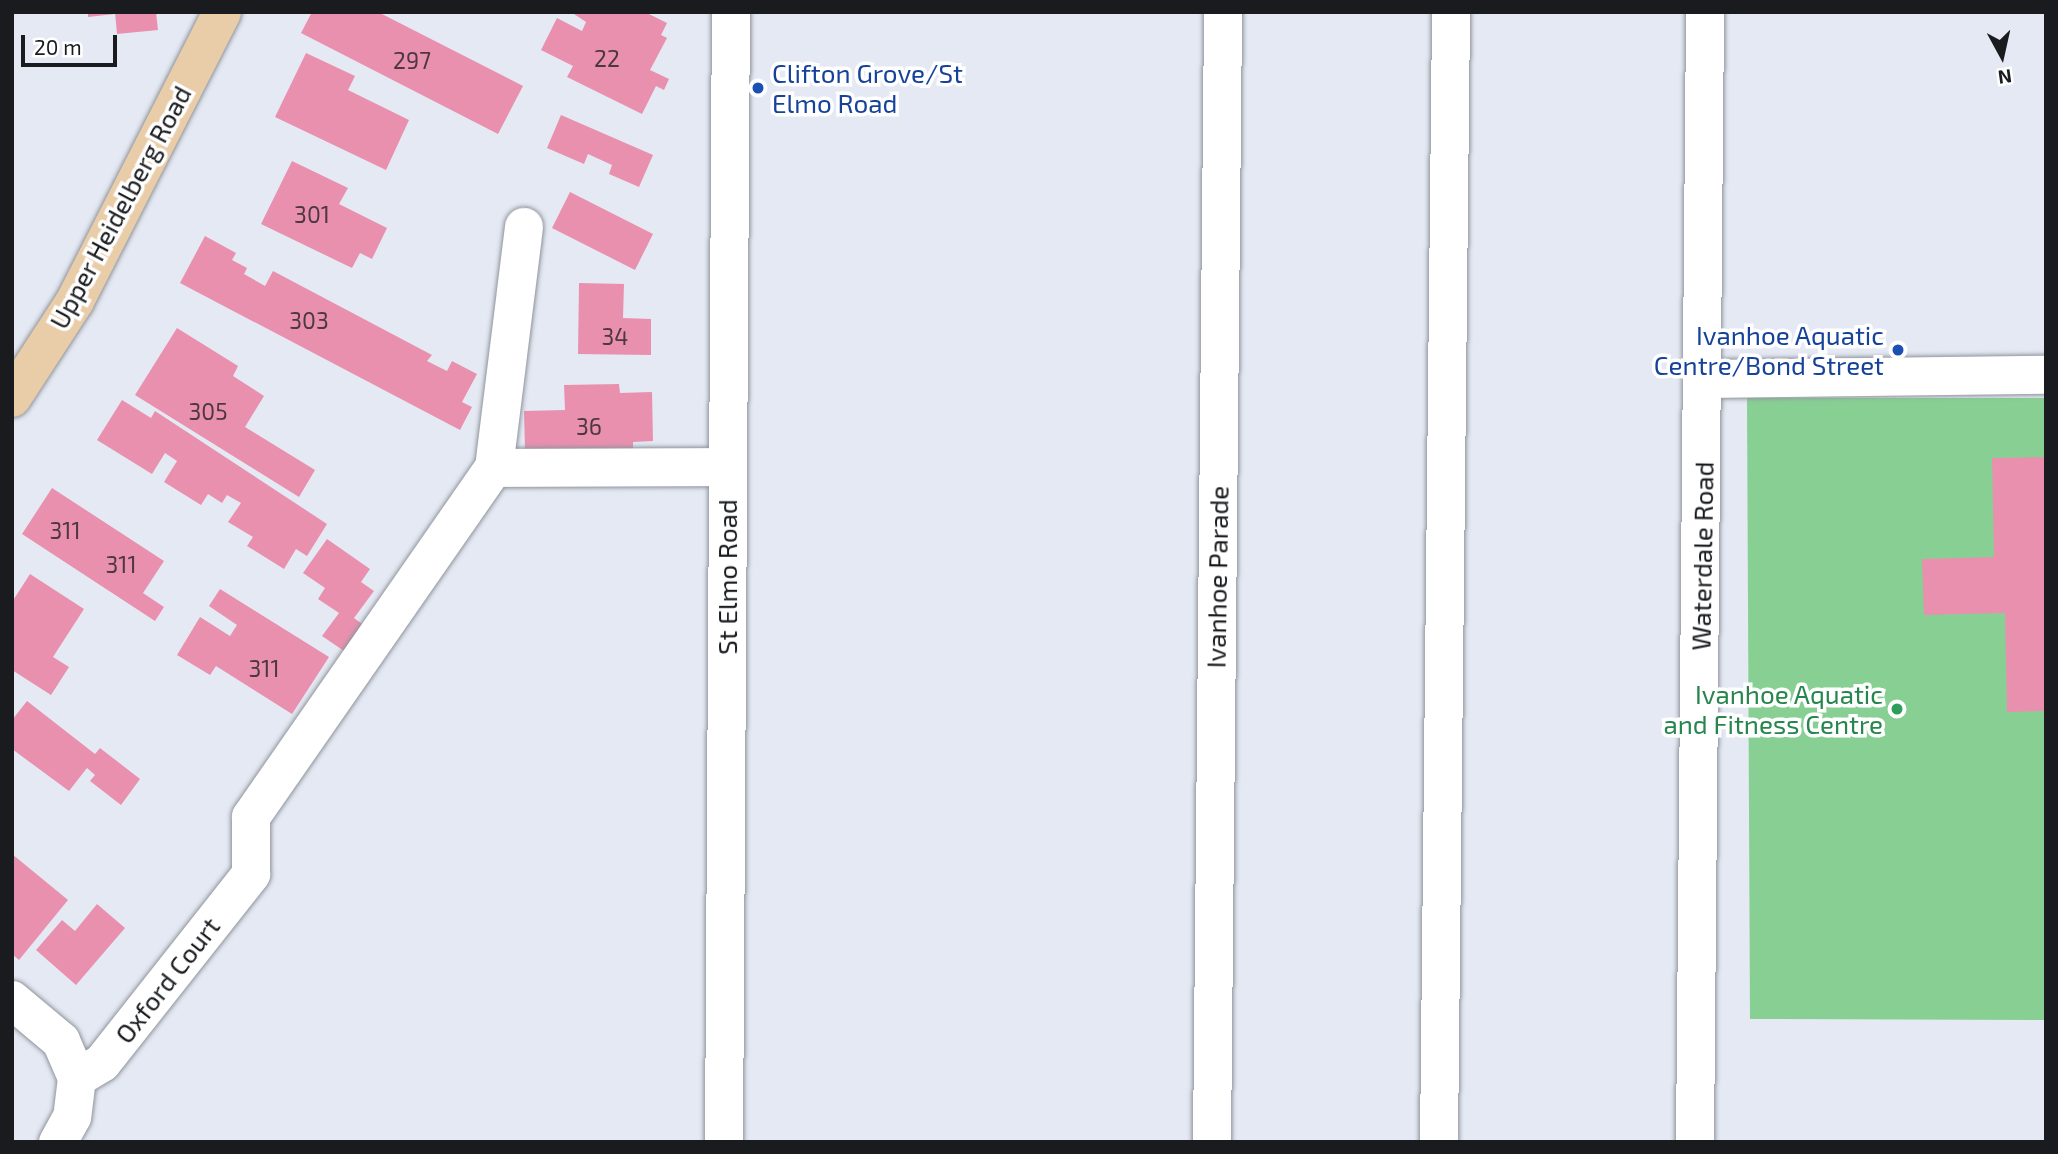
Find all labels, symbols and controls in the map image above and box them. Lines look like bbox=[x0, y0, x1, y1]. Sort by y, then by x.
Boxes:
scale bar bbox=[24, 21, 121, 65]
north arrow bbox=[1967, 21, 2037, 91]
text: 20 m bbox=[34, 34, 82, 59]
house number: 22 bbox=[594, 44, 620, 72]
house number: 297 bbox=[393, 46, 431, 74]
place label: Clifton Grove/St Elmo Road bbox=[772, 57, 963, 119]
text: N bbox=[1997, 65, 2013, 90]
street label: Upper Heidelberg Road bbox=[43, 80, 197, 334]
marker: Clifton Grove/St Elmo Road bbox=[750, 80, 766, 96]
house number: 301 bbox=[294, 200, 330, 228]
house number: 303 bbox=[289, 306, 329, 334]
place label: Ivanhoe Aquatic Centre/Bond Street bbox=[1654, 319, 1884, 380]
house number: 34 bbox=[602, 322, 628, 350]
marker: Ivanhoe Aquatic Centre/Bond Street bbox=[1890, 342, 1906, 358]
house number: 305 bbox=[189, 397, 227, 425]
house number: 36 bbox=[576, 412, 602, 440]
street label: Waterdale Road bbox=[1685, 461, 1719, 651]
street label: Ivanhoe Parade bbox=[1200, 485, 1234, 669]
street label: St Elmo Road bbox=[711, 499, 743, 655]
house number: 311 bbox=[49, 516, 81, 544]
house number: 311 bbox=[105, 550, 137, 578]
house number: 311 bbox=[248, 654, 280, 682]
place label: Ivanhoe Aquatic and Fitness Centre bbox=[1663, 678, 1883, 740]
marker: Ivanhoe Aquatic and Fitness Centre bbox=[1889, 701, 1905, 717]
street label: Oxford Court bbox=[108, 911, 226, 1049]

